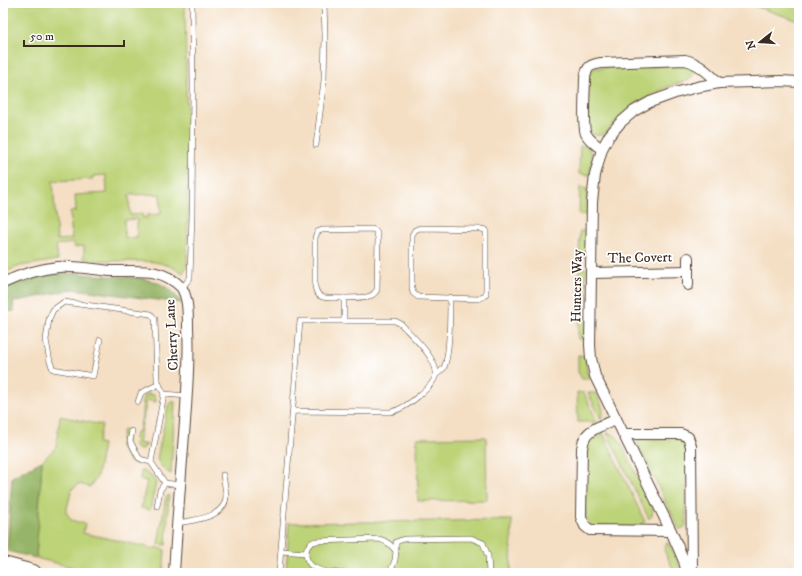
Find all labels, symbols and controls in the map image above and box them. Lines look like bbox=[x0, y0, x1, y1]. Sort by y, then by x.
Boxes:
scale bar bbox=[24, 22, 124, 48]
north arrow bbox=[740, 22, 780, 62]
text: 50 m bbox=[30, 29, 54, 44]
text: N bbox=[743, 38, 759, 51]
street label: The Covert bbox=[608, 248, 673, 268]
street label: Hunters Way bbox=[567, 249, 587, 323]
street label: Cherry Lane bbox=[161, 299, 183, 371]

